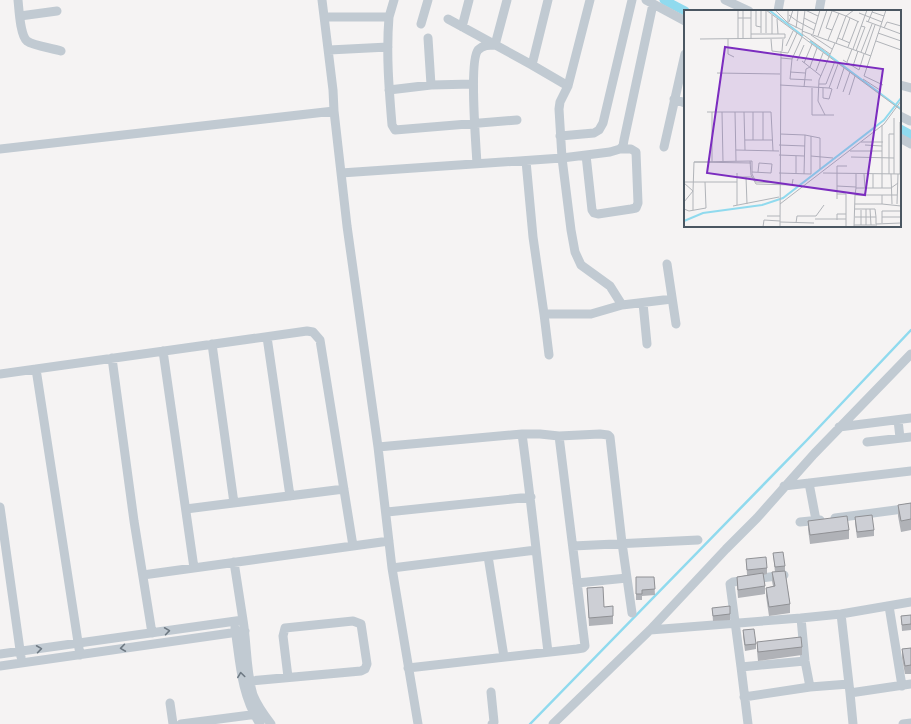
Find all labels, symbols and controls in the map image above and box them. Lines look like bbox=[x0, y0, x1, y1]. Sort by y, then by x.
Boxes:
inset map bbox=[684, 10, 901, 227]
one-way arrow bbox=[164, 627, 170, 636]
one-way arrow bbox=[120, 643, 126, 652]
one-way arrow bbox=[36, 645, 42, 654]
one-way arrow bbox=[237, 672, 246, 678]

